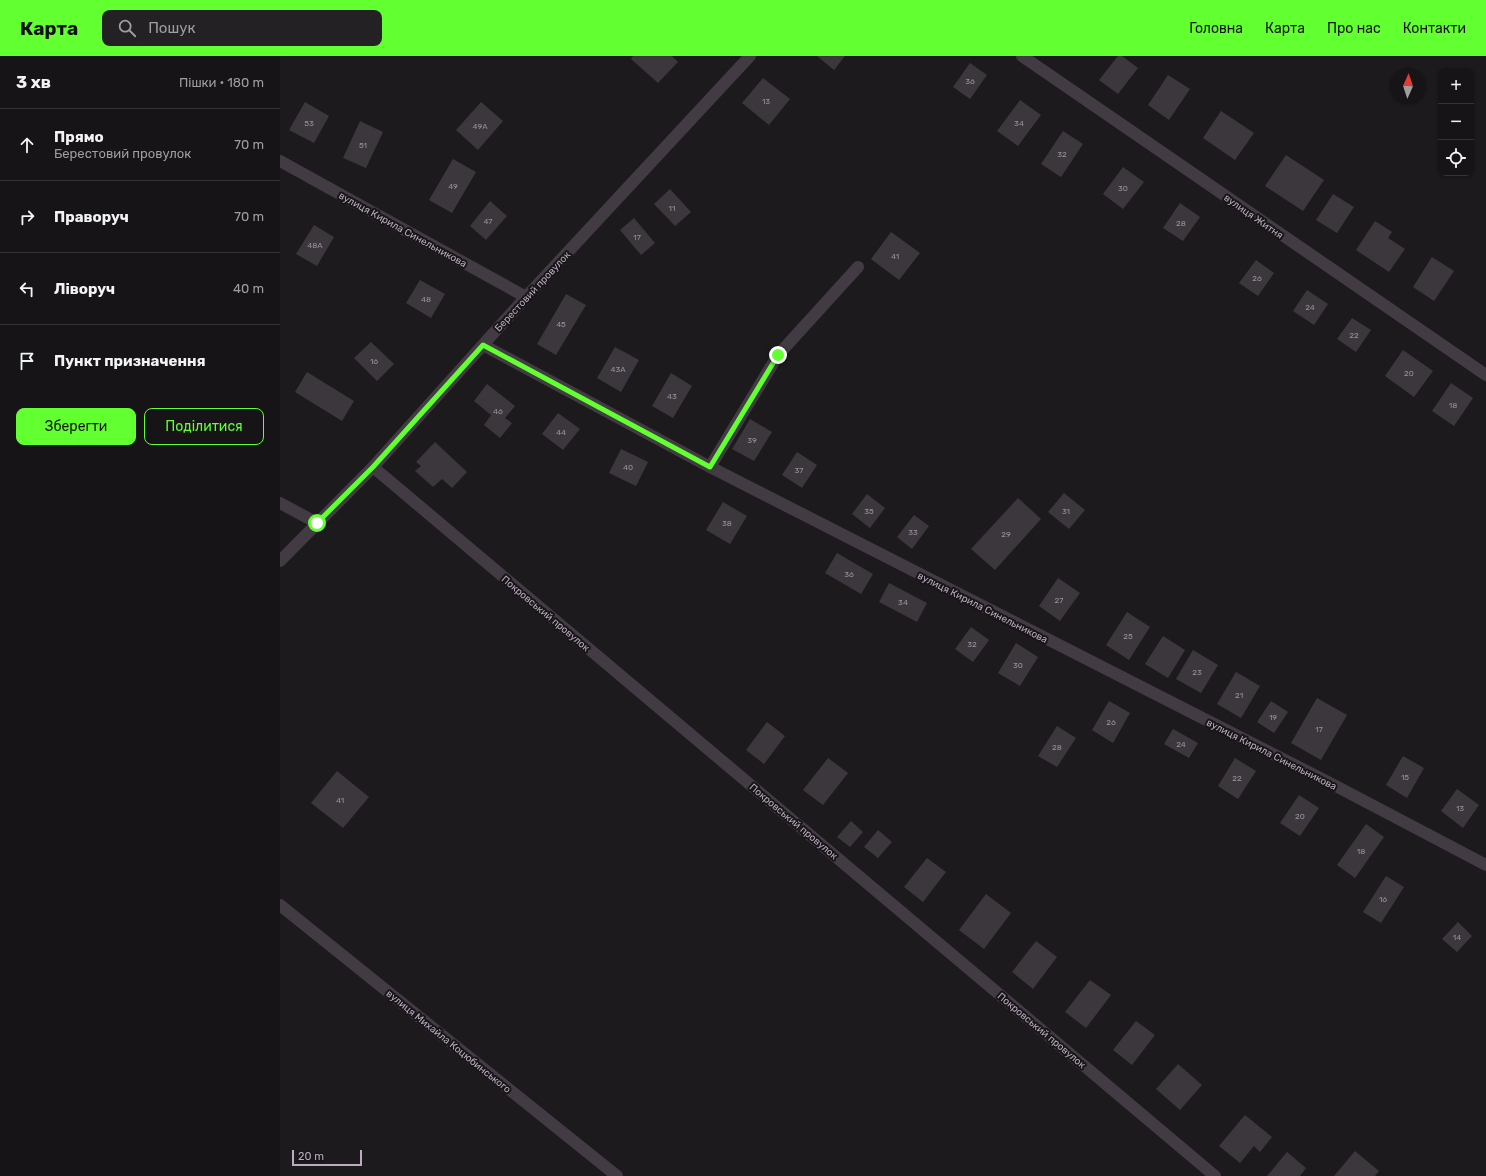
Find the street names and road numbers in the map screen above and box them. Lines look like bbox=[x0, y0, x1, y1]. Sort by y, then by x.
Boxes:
street label: вулиця Кирила Синельникова bbox=[336, 190, 469, 270]
street label: вулиця Житня bbox=[1222, 192, 1285, 242]
street label: Берестовий провулок bbox=[492, 249, 574, 334]
street label: вулиця Кирила Синельникова bbox=[915, 570, 1050, 646]
street label: Покровський провулок bbox=[499, 573, 592, 655]
street label: вулиця Кирила Синельникова bbox=[1204, 717, 1339, 793]
street label: Покровський провулок bbox=[747, 781, 840, 863]
street label: вулиця Михайла Коцюбинського bbox=[384, 988, 513, 1096]
street label: Покровський провулок bbox=[995, 990, 1088, 1072]

